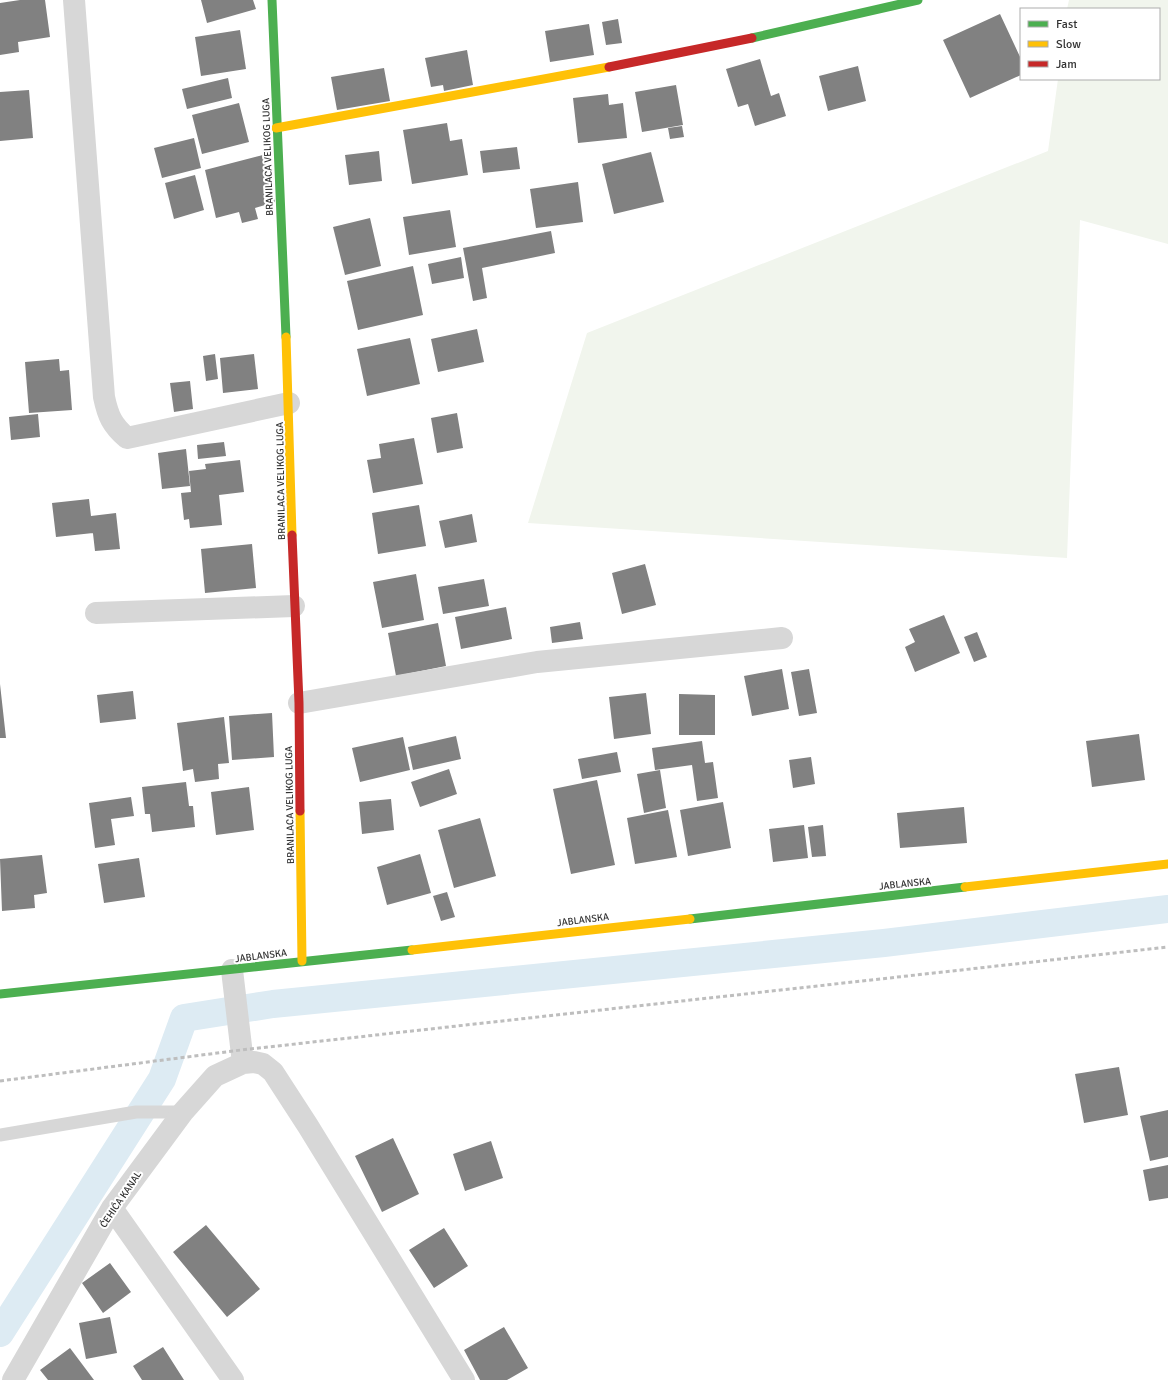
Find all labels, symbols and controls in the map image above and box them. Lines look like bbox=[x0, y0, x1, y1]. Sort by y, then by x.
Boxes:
legend bbox=[1020, 8, 1160, 80]
text: Fast bbox=[1056, 17, 1077, 32]
text: Slow bbox=[1056, 37, 1081, 52]
text: Jam bbox=[1056, 57, 1077, 72]
street label: BRANILACA VELIKOG LUGA bbox=[260, 98, 276, 216]
street label: BRANILACA VELIKOG LUGA bbox=[274, 422, 288, 540]
street label: BRANILACA VELIKOG LUGA bbox=[283, 746, 297, 864]
street label: JABLANSKA bbox=[879, 875, 932, 893]
street label: JABLANSKA bbox=[557, 911, 610, 929]
street label: JABLANSKA bbox=[235, 947, 288, 965]
street label: ĆEHIĆA KANAL bbox=[97, 1168, 144, 1230]

